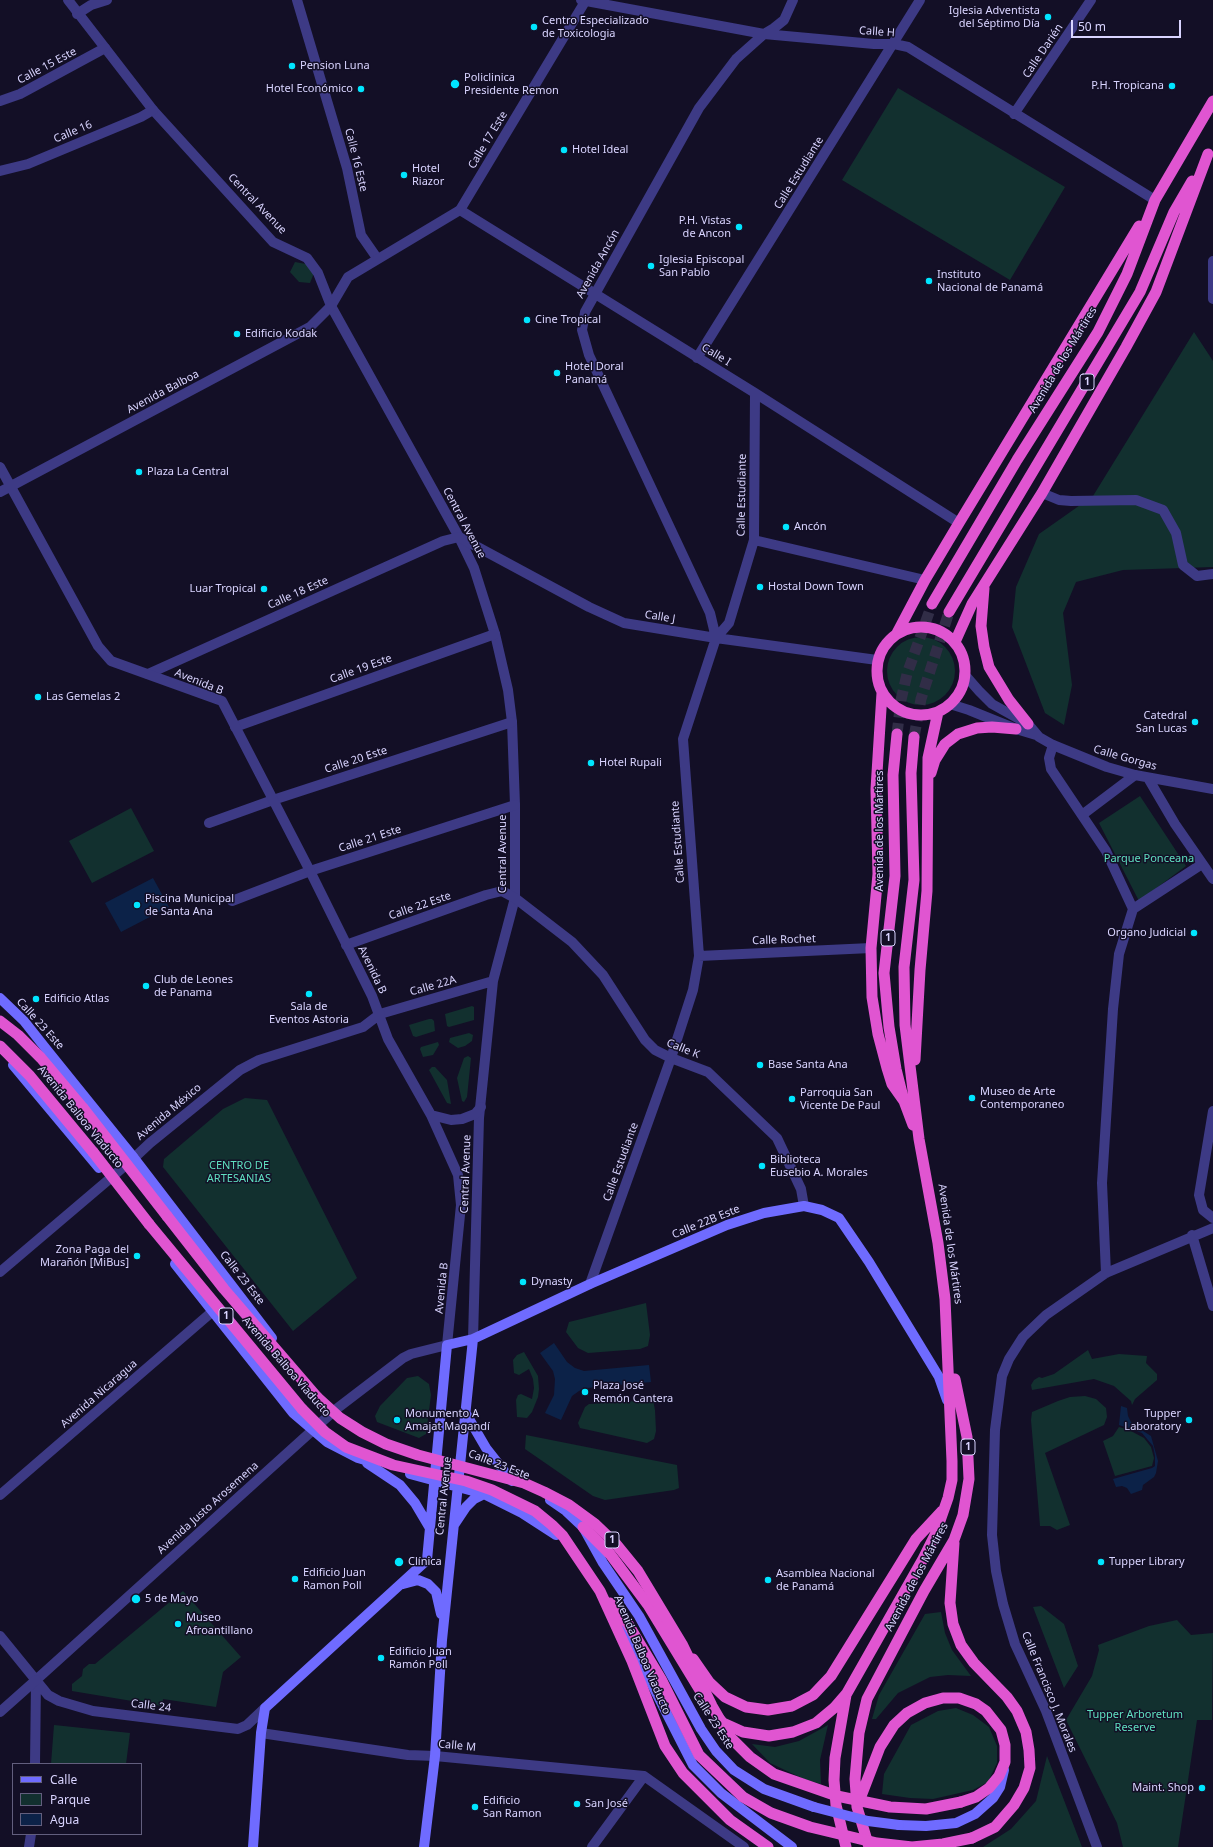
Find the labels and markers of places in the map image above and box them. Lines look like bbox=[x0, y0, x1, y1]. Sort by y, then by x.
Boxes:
place label: Iglesia Adventista del Séptimo Día bbox=[949, 4, 1040, 30]
marker: Iglesia Adventista del Séptimo Día bbox=[1043, 12, 1053, 22]
place label: Centro Especializado de Toxicologia bbox=[542, 14, 649, 40]
marker: Centro Especializado de Toxicologia bbox=[529, 22, 539, 32]
place label: Pension Luna bbox=[300, 59, 370, 73]
marker: Pension Luna bbox=[287, 61, 297, 71]
place label: Policlinica Presidente Remon bbox=[464, 71, 559, 97]
marker: Policlinica Presidente Remon bbox=[449, 78, 461, 90]
place label: P.H. Tropicana bbox=[1091, 79, 1164, 93]
marker: P.H. Tropicana bbox=[1167, 81, 1177, 91]
place label: Hotel Económico bbox=[266, 82, 353, 96]
marker: Hotel Económico bbox=[356, 84, 366, 94]
place label: Hotel Ideal bbox=[572, 143, 628, 157]
marker: Hotel Ideal bbox=[559, 145, 569, 155]
place label: Hotel Riazor bbox=[412, 162, 444, 188]
marker: Hotel Riazor bbox=[399, 170, 409, 180]
place label: P.H. Vistas de Ancon bbox=[679, 214, 731, 240]
marker: P.H. Vistas de Ancon bbox=[734, 222, 744, 232]
place label: Iglesia Episcopal San Pablo bbox=[659, 253, 744, 279]
marker: Iglesia Episcopal San Pablo bbox=[646, 261, 656, 271]
place label: Instituto Nacional de Panamá bbox=[937, 268, 1043, 294]
marker: Instituto Nacional de Panamá bbox=[924, 276, 934, 286]
place label: Cine Tropical bbox=[535, 313, 601, 327]
marker: Cine Tropical bbox=[522, 315, 532, 325]
place label: Edificio Kodak bbox=[245, 327, 317, 341]
marker: Edificio Kodak bbox=[232, 329, 242, 339]
place label: Hotel Doral Panamá bbox=[565, 360, 624, 386]
marker: Hotel Doral Panamá bbox=[552, 368, 562, 378]
place label: Plaza La Central bbox=[147, 465, 229, 479]
marker: Plaza La Central bbox=[134, 467, 144, 477]
place label: Ancón bbox=[794, 520, 827, 534]
marker: Ancón bbox=[781, 522, 791, 532]
place label: Hostal Down Town bbox=[768, 580, 864, 594]
place label: Luar Tropical bbox=[189, 582, 256, 596]
marker: Hostal Down Town bbox=[755, 582, 765, 592]
marker: Luar Tropical bbox=[259, 584, 269, 594]
place label: Las Gemelas 2 bbox=[46, 690, 120, 704]
marker: Las Gemelas 2 bbox=[33, 692, 43, 702]
place label: Catedral San Lucas bbox=[1136, 709, 1187, 735]
marker: Catedral San Lucas bbox=[1190, 717, 1200, 727]
place label: Hotel Rupali bbox=[599, 756, 662, 770]
marker: Hotel Rupali bbox=[586, 758, 596, 768]
place label: Piscina Municipal de Santa Ana bbox=[145, 892, 234, 918]
marker: Piscina Municipal de Santa Ana bbox=[132, 900, 142, 910]
place label: Organo Judicial bbox=[1107, 926, 1186, 940]
marker: Organo Judicial bbox=[1189, 928, 1199, 938]
place label: Club de Leones de Panama bbox=[154, 973, 233, 999]
marker: Club de Leones de Panama bbox=[141, 981, 151, 991]
marker: Sala de Eventos Astoria bbox=[304, 989, 314, 999]
place label: Edificio Atlas bbox=[44, 992, 109, 1006]
marker: Edificio Atlas bbox=[31, 994, 41, 1004]
place label: Sala de Eventos Astoria bbox=[269, 1000, 349, 1026]
place label: Base Santa Ana bbox=[768, 1058, 848, 1072]
marker: Base Santa Ana bbox=[755, 1060, 765, 1070]
place label: Museo de Arte Contemporaneo bbox=[980, 1085, 1064, 1111]
place label: Parroquia San Vicente De Paul bbox=[800, 1086, 880, 1112]
marker: Museo de Arte Contemporaneo bbox=[967, 1093, 977, 1103]
marker: Parroquia San Vicente De Paul bbox=[787, 1094, 797, 1104]
place label: Biblioteca Eusebio A. Morales bbox=[770, 1153, 868, 1179]
marker: Biblioteca Eusebio A. Morales bbox=[757, 1161, 767, 1171]
place label: Zona Paga del Marañón [MiBus] bbox=[40, 1243, 129, 1269]
marker: Zona Paga del Marañón [MiBus] bbox=[132, 1251, 142, 1261]
place label: Dynasty bbox=[531, 1275, 572, 1289]
marker: Dynasty bbox=[518, 1277, 528, 1287]
place label: Plaza José Remón Cantera bbox=[593, 1379, 673, 1405]
marker: Plaza José Remón Cantera bbox=[580, 1387, 590, 1397]
place label: Monumento A Amajat Magandí bbox=[405, 1407, 490, 1433]
place label: Tupper Laboratory bbox=[1124, 1407, 1181, 1433]
marker: Monumento A Amajat Magandí bbox=[392, 1415, 402, 1425]
marker: Tupper Laboratory bbox=[1184, 1415, 1194, 1425]
place label: Clínica bbox=[408, 1555, 442, 1569]
place label: Tupper Library bbox=[1109, 1555, 1185, 1569]
marker: Clínica bbox=[393, 1556, 405, 1568]
marker: Tupper Library bbox=[1096, 1557, 1106, 1567]
place label: Edificio Juan Ramon Poll bbox=[303, 1566, 366, 1592]
place label: Asamblea Nacional de Panamá bbox=[776, 1567, 875, 1593]
marker: Edificio Juan Ramon Poll bbox=[290, 1574, 300, 1584]
marker: Asamblea Nacional de Panamá bbox=[763, 1575, 773, 1585]
place label: 5 de Mayo bbox=[145, 1592, 198, 1606]
marker: 5 de Mayo bbox=[130, 1593, 142, 1605]
place label: Museo Afroantillano bbox=[186, 1611, 253, 1637]
marker: Museo Afroantillano bbox=[173, 1619, 183, 1629]
place label: Edificio Juan Ramón Poll bbox=[389, 1645, 452, 1671]
marker: Edificio Juan Ramón Poll bbox=[376, 1653, 386, 1663]
place label: Maint. Shop bbox=[1132, 1781, 1194, 1795]
marker: Maint. Shop bbox=[1197, 1783, 1207, 1793]
place label: Edificio San Ramon bbox=[483, 1794, 542, 1820]
place label: San José bbox=[585, 1797, 628, 1811]
marker: San José bbox=[572, 1799, 582, 1809]
marker: Edificio San Ramon bbox=[470, 1802, 480, 1812]

